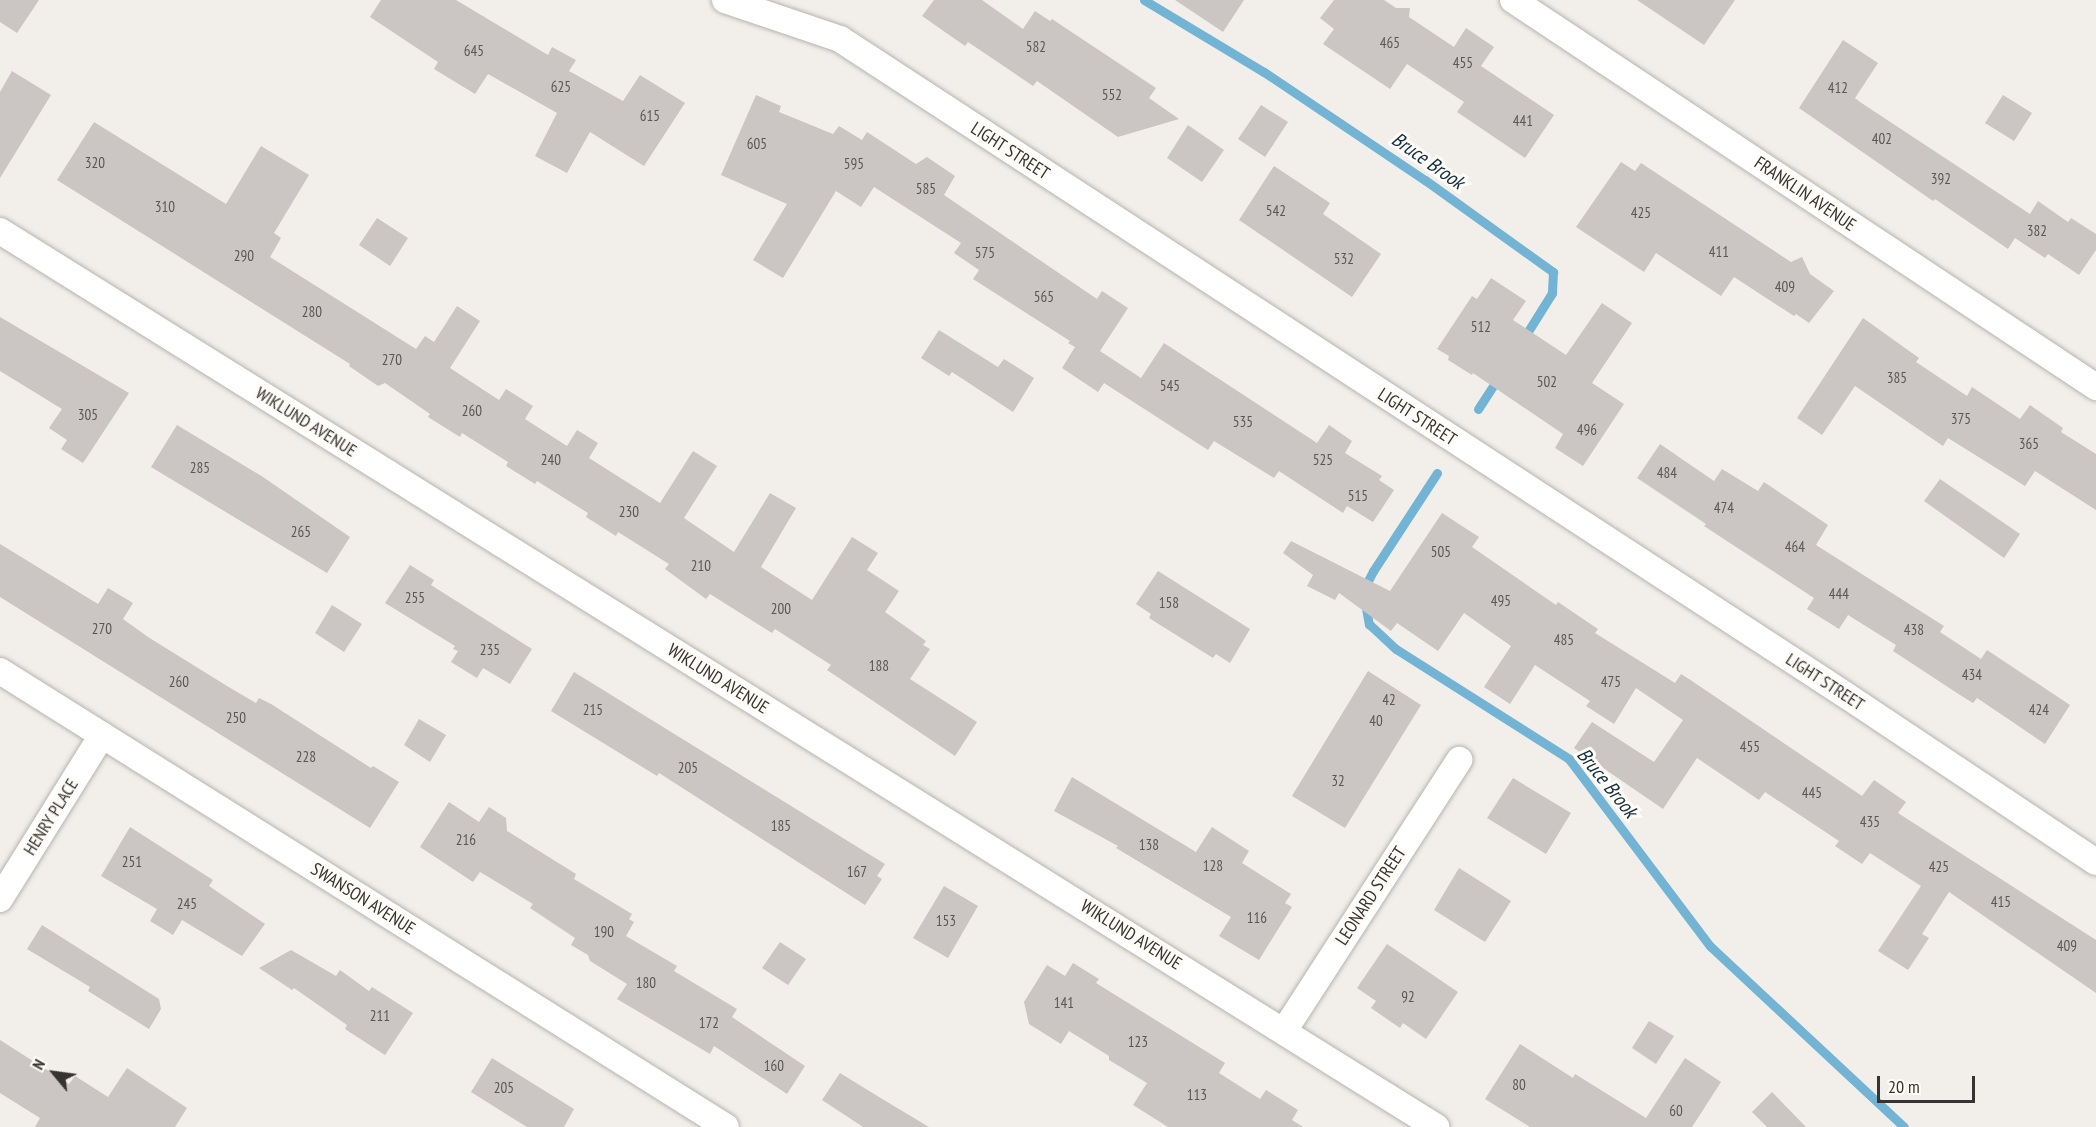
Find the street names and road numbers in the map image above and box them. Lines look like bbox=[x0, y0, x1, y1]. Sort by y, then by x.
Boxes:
street label: LIGHT STREET bbox=[966, 117, 1054, 185]
street label: FRANKLIN AVENUE bbox=[1750, 152, 1860, 236]
street label: WIKLUND AVENUE bbox=[251, 382, 361, 462]
street label: LIGHT STREET bbox=[1373, 383, 1461, 451]
street label: WIKLUND AVENUE bbox=[663, 639, 773, 719]
street label: LIGHT STREET bbox=[1781, 648, 1869, 716]
street label: HENRY PLACE bbox=[19, 775, 83, 859]
street label: LEONARD STREET bbox=[1331, 843, 1411, 949]
street label: SWANSON AVENUE bbox=[307, 858, 419, 940]
street label: WIKLUND AVENUE bbox=[1076, 895, 1186, 975]

